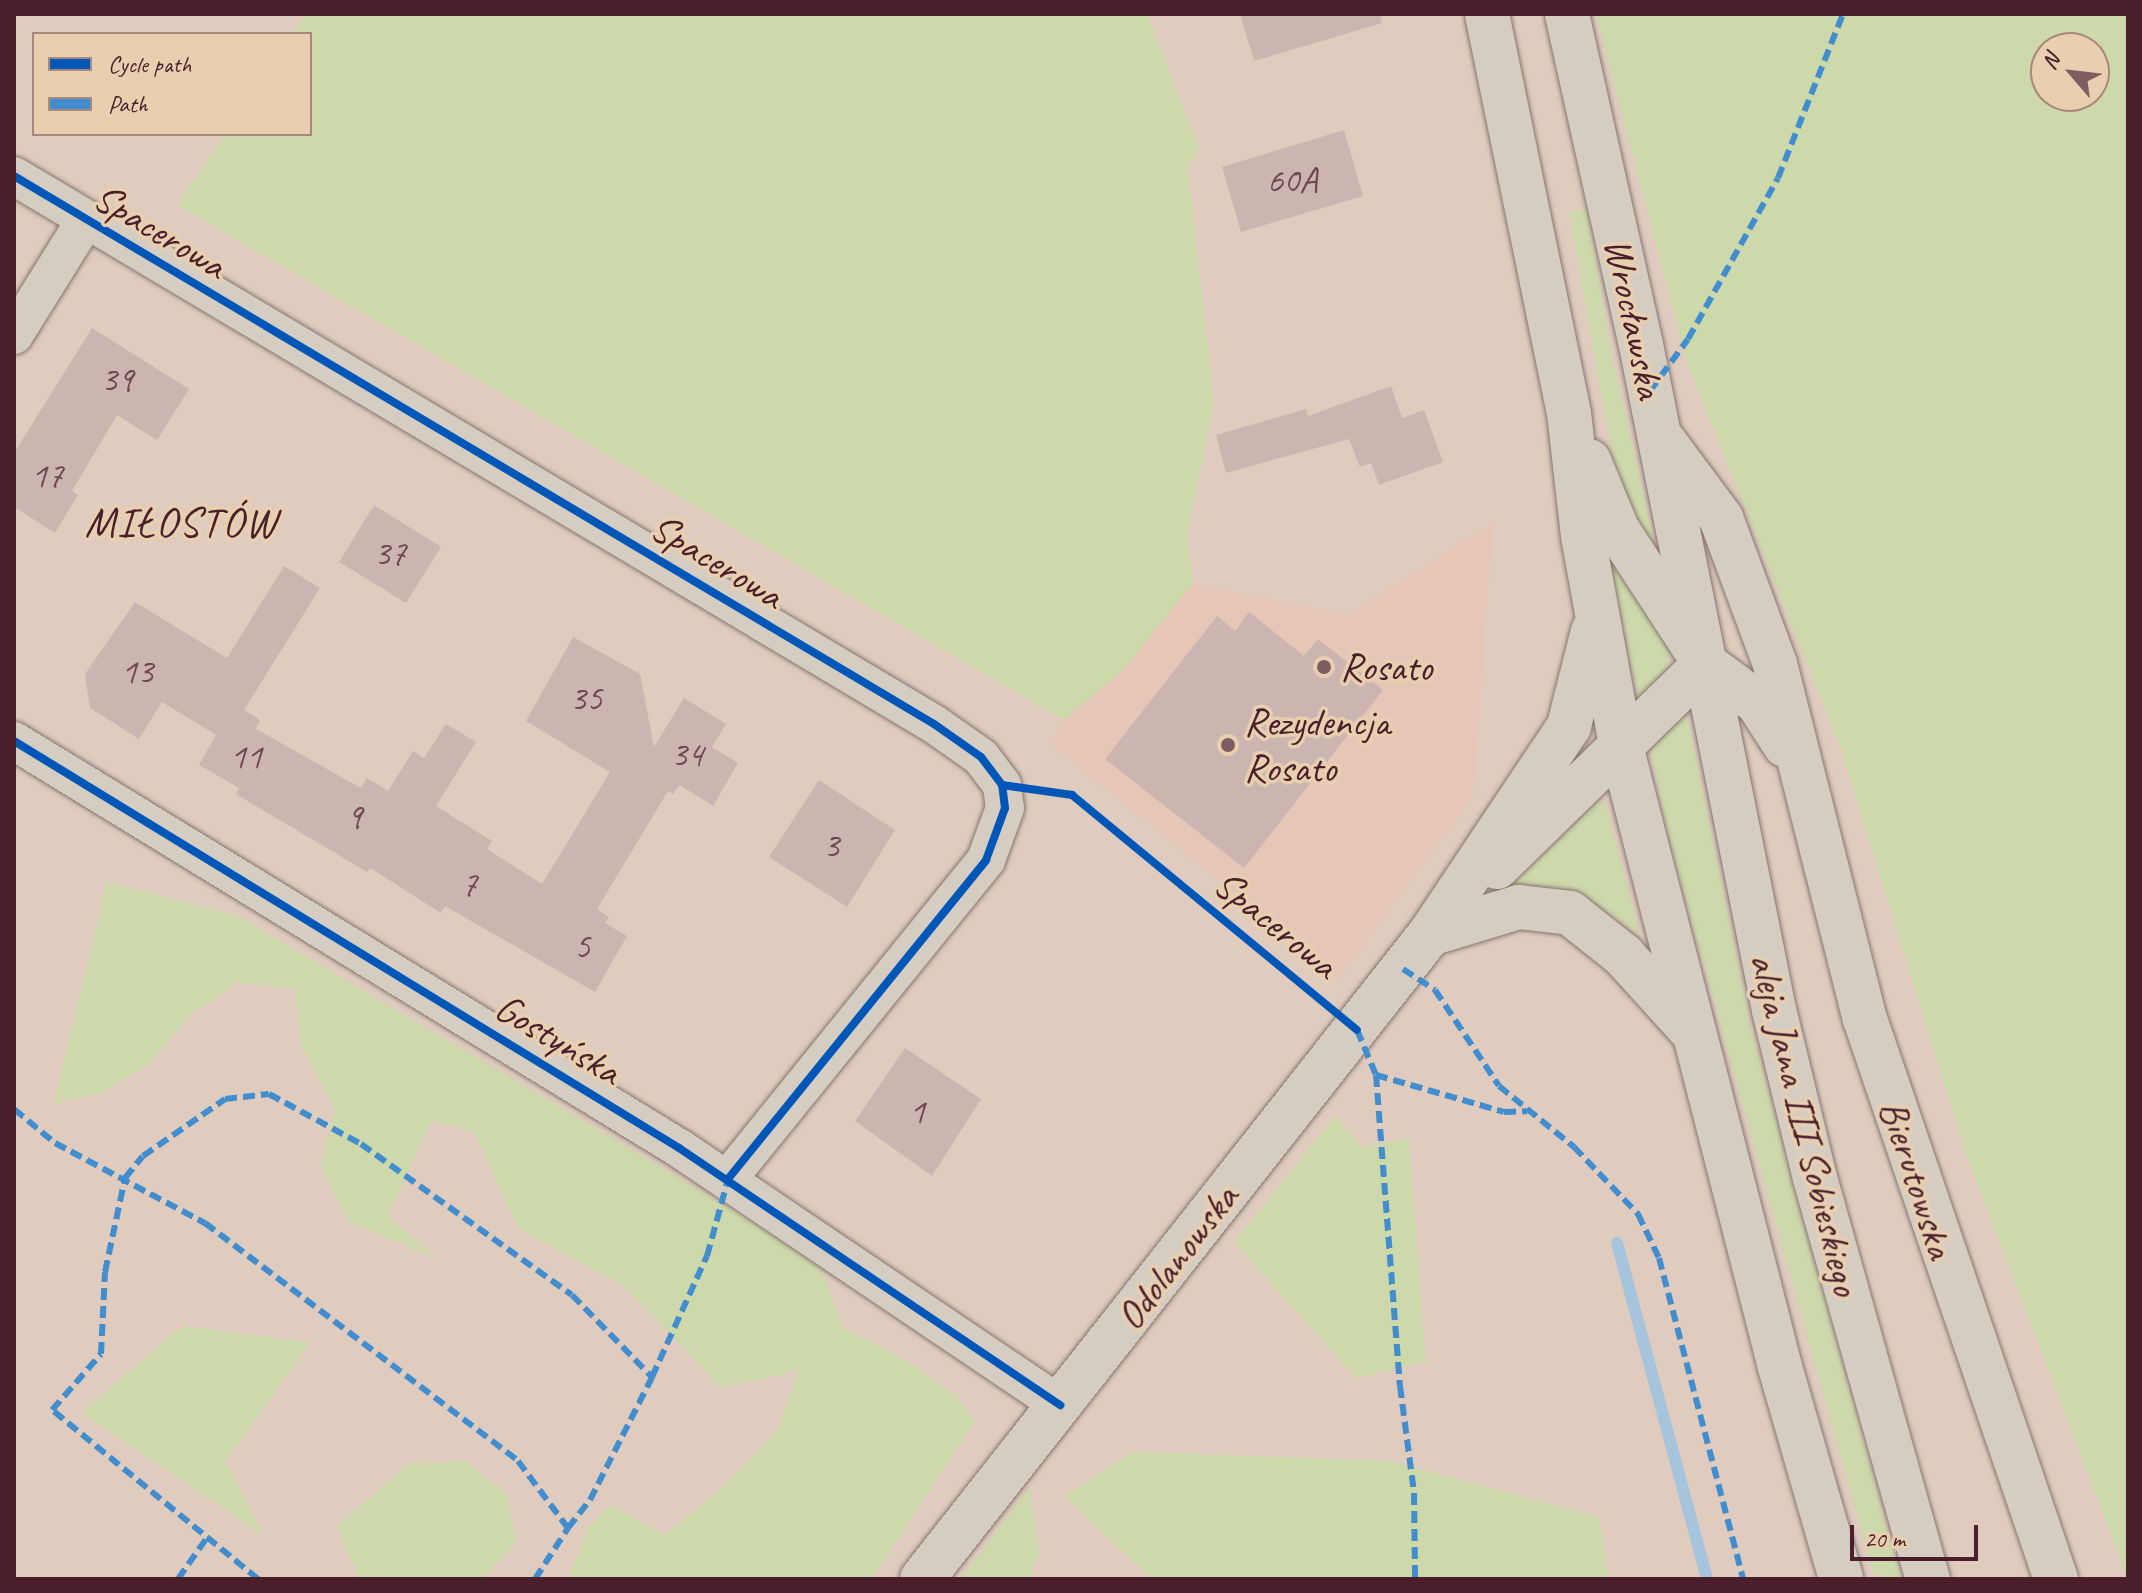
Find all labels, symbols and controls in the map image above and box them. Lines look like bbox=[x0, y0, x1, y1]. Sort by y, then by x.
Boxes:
legend bbox=[32, 32, 312, 136]
north arrow bbox=[2030, 32, 2110, 112]
text: Cycle path bbox=[108, 49, 191, 79]
text: N bbox=[2035, 49, 2066, 74]
text: Path bbox=[108, 89, 148, 119]
house number: 60A bbox=[1267, 159, 1317, 203]
street label: Spacerowa bbox=[85, 173, 235, 289]
street label: Wrocławska bbox=[1594, 234, 1674, 402]
house number: 39 bbox=[101, 358, 133, 402]
house number: 17 bbox=[31, 454, 63, 498]
district label: MIŁOSTÓW bbox=[85, 498, 277, 548]
street label: Spacerowa bbox=[642, 503, 792, 619]
house number: 37 bbox=[374, 532, 406, 576]
place label: Rosato bbox=[1340, 643, 1432, 691]
house number: 13 bbox=[121, 650, 153, 694]
marker: Rosato bbox=[1315, 658, 1333, 676]
house number: 35 bbox=[570, 677, 602, 721]
place label: Rezydencja Rosato bbox=[1244, 698, 1390, 792]
house number: 34 bbox=[671, 733, 703, 777]
house number: 11 bbox=[230, 735, 262, 779]
marker: Rezydencja Rosato bbox=[1219, 736, 1237, 754]
house number: 9 bbox=[346, 795, 362, 839]
house number: 3 bbox=[823, 824, 839, 868]
street label: Spacerowa bbox=[1204, 859, 1348, 989]
house number: 7 bbox=[461, 863, 477, 907]
house number: 5 bbox=[574, 925, 590, 969]
street label: aleja Jana III Sobieskiego bbox=[1739, 948, 1871, 1300]
street label: Gostyńska bbox=[487, 983, 629, 1095]
house number: 1 bbox=[909, 1090, 925, 1134]
street label: Bierutowska bbox=[1869, 1094, 1965, 1264]
street label: Odolanowska bbox=[1105, 1175, 1249, 1339]
scale bar bbox=[1854, 1509, 1982, 1559]
text: 20 m bbox=[1864, 1524, 1905, 1554]

